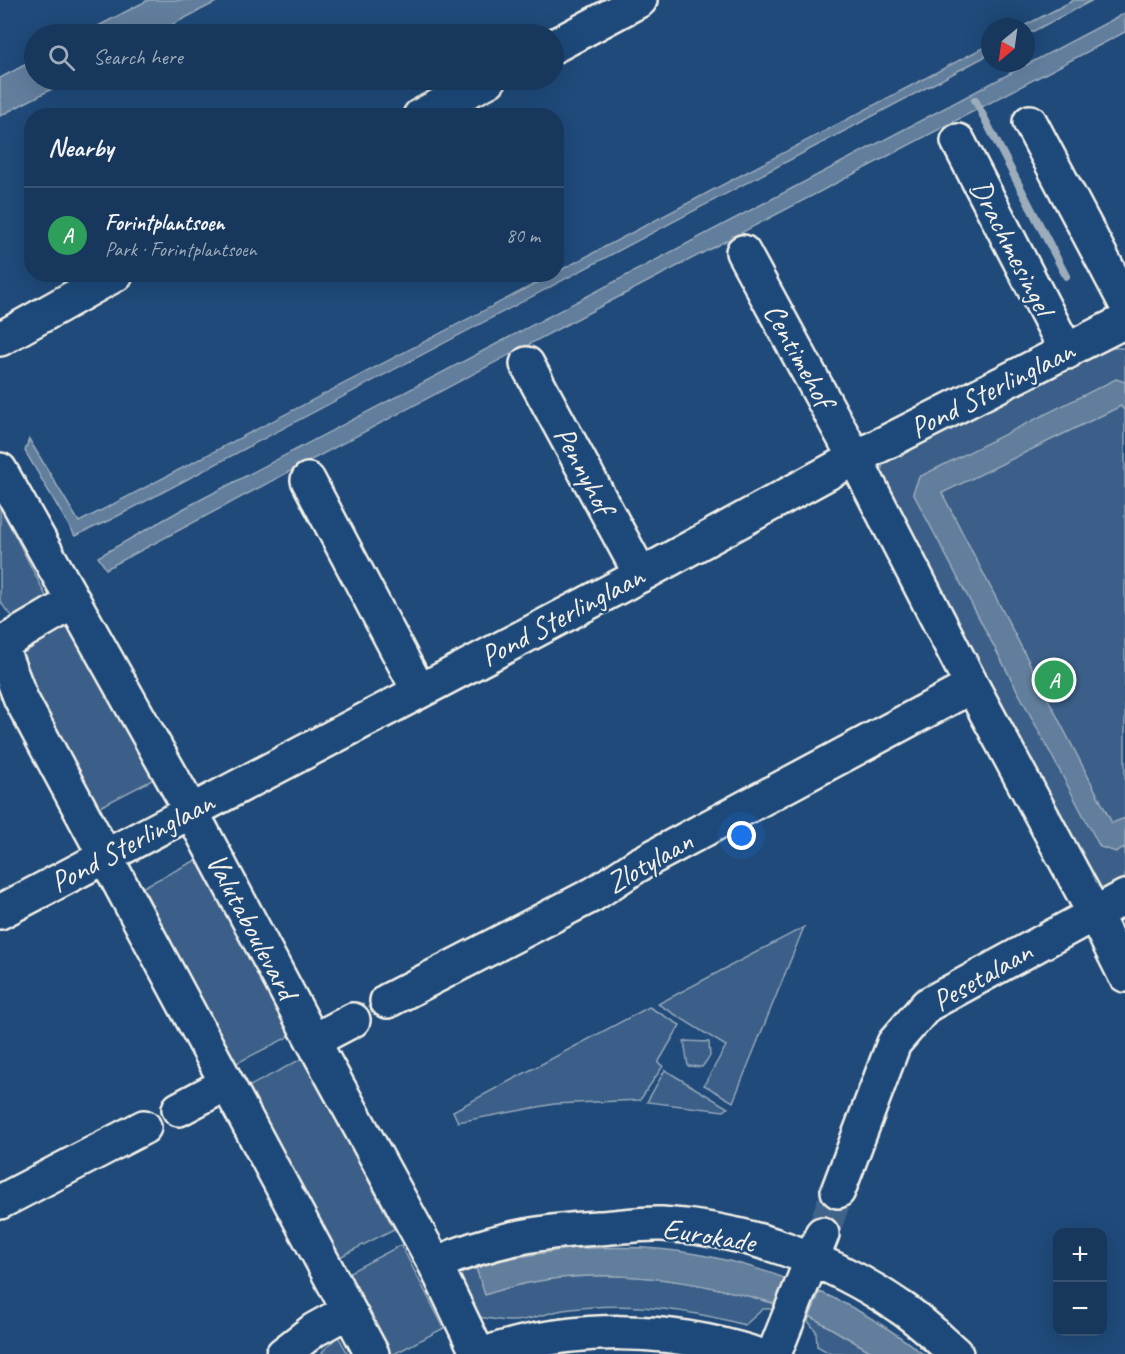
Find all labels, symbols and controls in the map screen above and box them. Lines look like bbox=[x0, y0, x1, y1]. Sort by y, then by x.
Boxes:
north arrow bbox=[981, 18, 1035, 72]
search box bbox=[24, 24, 564, 90]
icon: search bbox=[45, 41, 78, 74]
text: Search here bbox=[93, 43, 183, 71]
text: Nearby bbox=[48, 131, 113, 164]
street label: Drachmesingel bbox=[962, 173, 1065, 325]
text: Forintplantsoen bbox=[105, 209, 224, 237]
text: A bbox=[62, 223, 73, 248]
text: 80 m bbox=[506, 223, 540, 248]
text: Park · Forintplantsoen bbox=[105, 237, 257, 262]
street label: Centimehof bbox=[755, 296, 846, 419]
street label: Pond Sterlinglaan bbox=[903, 331, 1082, 447]
street label: Pennyhof bbox=[545, 420, 626, 526]
street label: Pond Sterlinglaan bbox=[474, 556, 652, 675]
pin: A bbox=[1034, 658, 1074, 702]
street label: Pond Sterlinglaan bbox=[44, 782, 222, 901]
your location bbox=[727, 821, 756, 850]
street label: Zlotylaan bbox=[599, 822, 700, 902]
street label: Valutaboulevard bbox=[198, 846, 308, 1009]
street label: Pesetalaan bbox=[925, 932, 1040, 1020]
street label: Eurokade bbox=[660, 1209, 760, 1261]
map controls bbox=[1053, 1228, 1107, 1336]
button: + bbox=[1053, 1228, 1107, 1282]
button: − bbox=[1053, 1282, 1107, 1336]

